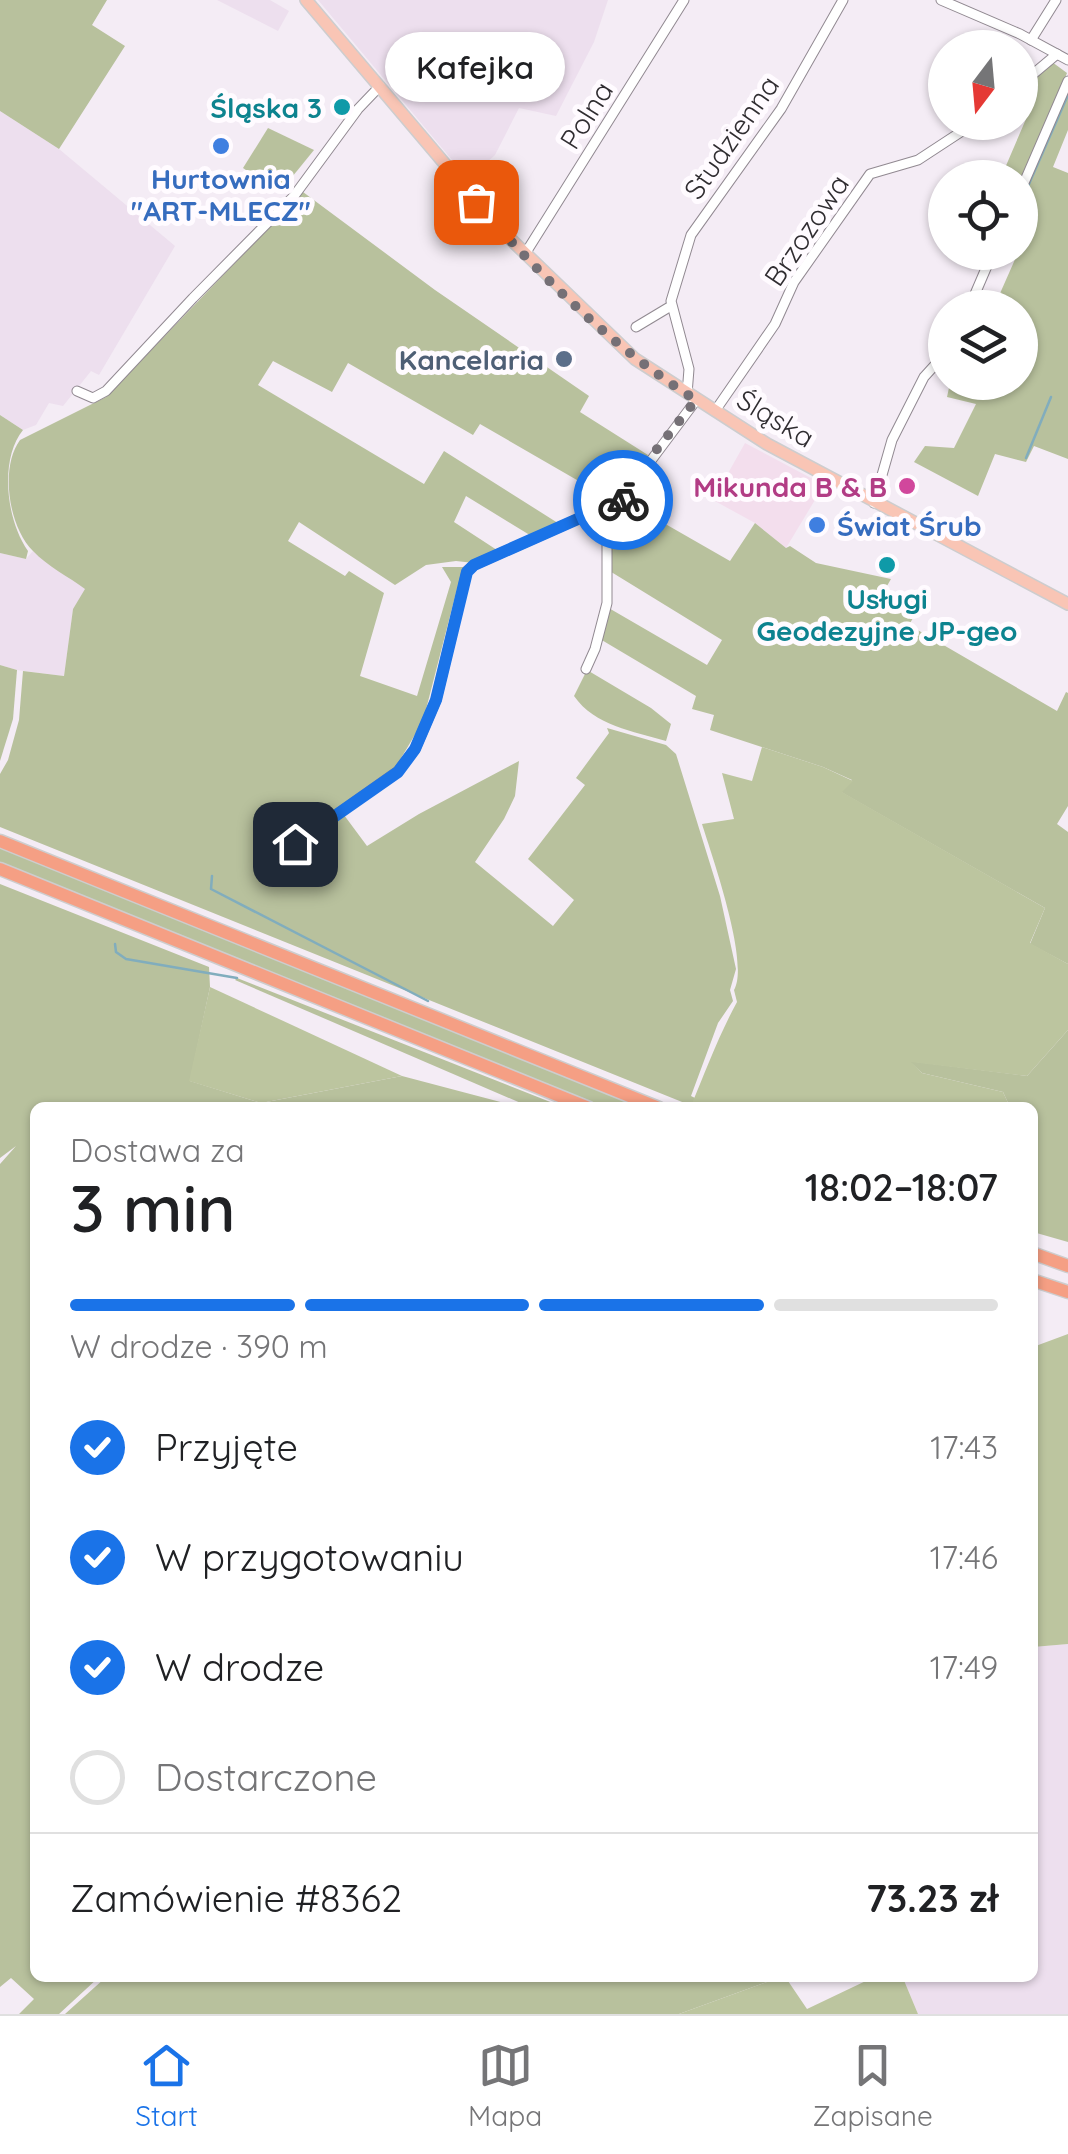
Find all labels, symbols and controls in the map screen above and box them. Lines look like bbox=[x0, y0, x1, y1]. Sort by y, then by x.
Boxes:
north arrow bbox=[928, 30, 1038, 140]
map controls bbox=[928, 30, 1038, 400]
callout: Kafejka bbox=[386, 32, 566, 102]
text: Kafejka bbox=[416, 47, 534, 87]
street label: Studzienna bbox=[676, 69, 786, 205]
street label: Polna bbox=[552, 75, 620, 155]
place label: Śląska 3 bbox=[210, 90, 322, 125]
marker: Śląska 3 bbox=[331, 96, 353, 118]
marker: Hurtownia "ART-MLECZ" bbox=[210, 135, 232, 157]
pin bbox=[434, 160, 519, 245]
button: locate bbox=[928, 160, 1038, 270]
place label: Hurtownia "ART-MLECZ" bbox=[131, 161, 311, 228]
street label: Brzozowa bbox=[756, 168, 856, 292]
icon: bag bbox=[449, 175, 504, 230]
button: layers bbox=[928, 290, 1038, 400]
place label: Kancelaria bbox=[399, 342, 544, 377]
marker: Kancelaria bbox=[553, 348, 575, 370]
street label: Śląska bbox=[731, 381, 821, 455]
courier bbox=[573, 450, 673, 550]
place label: Mikunda B & B bbox=[693, 469, 887, 504]
icon: bike bbox=[596, 473, 651, 528]
marker: Mikunda B & B bbox=[896, 475, 918, 497]
place label: Świat Śrub bbox=[837, 508, 982, 543]
marker: Świat Śrub bbox=[806, 514, 828, 536]
marker: Usługi Geodezyjne JP-geo bbox=[876, 554, 898, 576]
place label: Usługi Geodezyjne JP-geo bbox=[756, 581, 1018, 648]
pin bbox=[253, 802, 338, 887]
icon: home bbox=[268, 817, 323, 872]
text: Dostawa za bbox=[70, 1130, 245, 1170]
text: 18:02–18:07 bbox=[805, 1163, 998, 1211]
text: 3 min bbox=[70, 1167, 236, 1248]
text: W drodze · 390 m bbox=[70, 1326, 328, 1366]
icon: check bbox=[70, 1420, 125, 1475]
text: Przyjęte bbox=[155, 1423, 298, 1471]
text: 17:43 bbox=[930, 1427, 998, 1467]
icon: check bbox=[70, 1530, 125, 1585]
text: W przygotowaniu bbox=[155, 1533, 464, 1581]
text: 17:46 bbox=[930, 1537, 998, 1577]
icon: check bbox=[70, 1640, 125, 1695]
text: W drodze bbox=[155, 1643, 324, 1691]
text: 17:49 bbox=[930, 1647, 998, 1687]
text: Dostarczone bbox=[155, 1753, 377, 1801]
text: Zamówienie #8362 bbox=[70, 1874, 402, 1922]
text: 73.23 zł bbox=[866, 1874, 998, 1922]
tab: Start bbox=[135, 2038, 198, 2133]
tab: Mapa bbox=[468, 2038, 542, 2133]
tab: Zapisane bbox=[813, 2038, 933, 2133]

